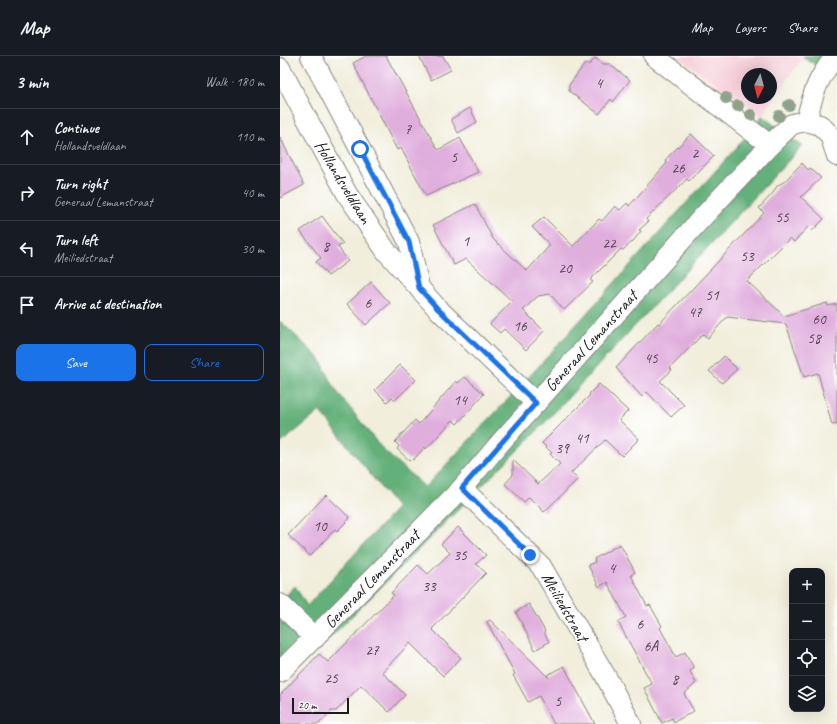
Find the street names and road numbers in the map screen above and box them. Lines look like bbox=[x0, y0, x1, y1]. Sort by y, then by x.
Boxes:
street label: Hollandsveldlaan bbox=[310, 136, 377, 229]
street label: Generaal Lemanstraat bbox=[540, 284, 643, 396]
street label: Generaal Lemanstraat bbox=[320, 524, 426, 633]
street label: Meiliedstraat bbox=[537, 569, 594, 647]

